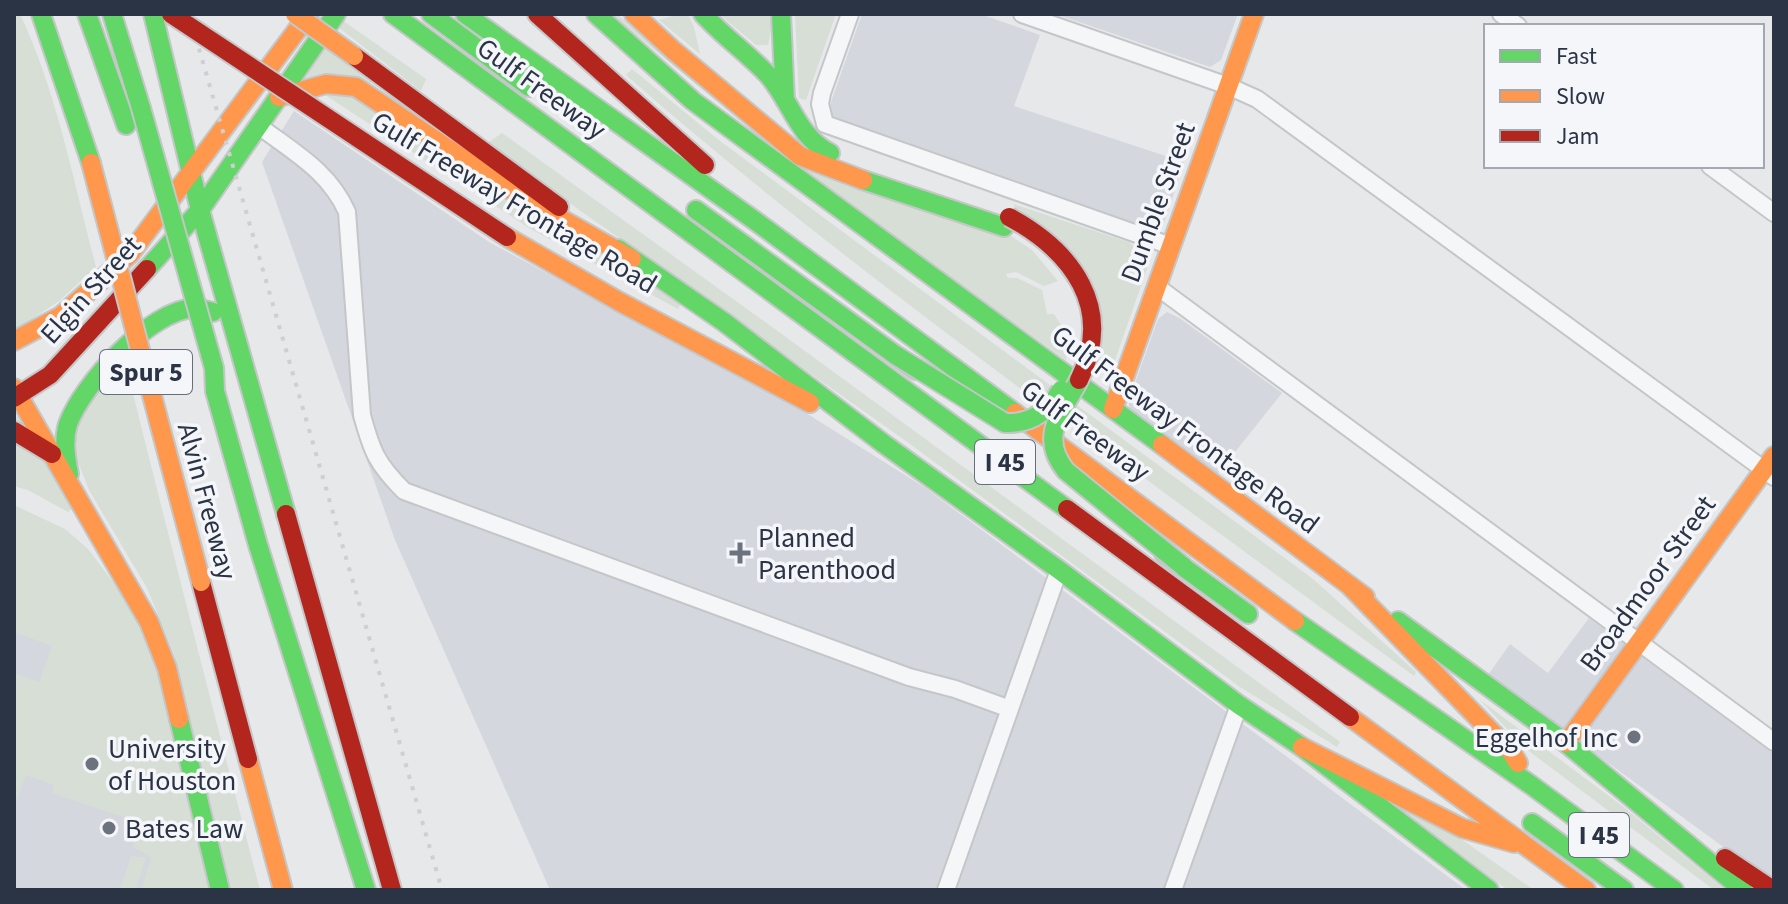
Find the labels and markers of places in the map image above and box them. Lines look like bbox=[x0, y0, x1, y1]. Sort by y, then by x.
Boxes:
place label: Planned Parenthood bbox=[758, 518, 896, 590]
marker: Planned Parenthood bbox=[729, 542, 751, 564]
place label: Eggelhof Inc bbox=[1475, 718, 1618, 758]
marker: Eggelhof Inc bbox=[1625, 728, 1643, 746]
place label: University of Houston bbox=[108, 729, 236, 801]
marker: University of Houston bbox=[83, 755, 101, 773]
place label: Bates Law bbox=[125, 809, 243, 849]
marker: Bates Law bbox=[100, 819, 118, 837]

